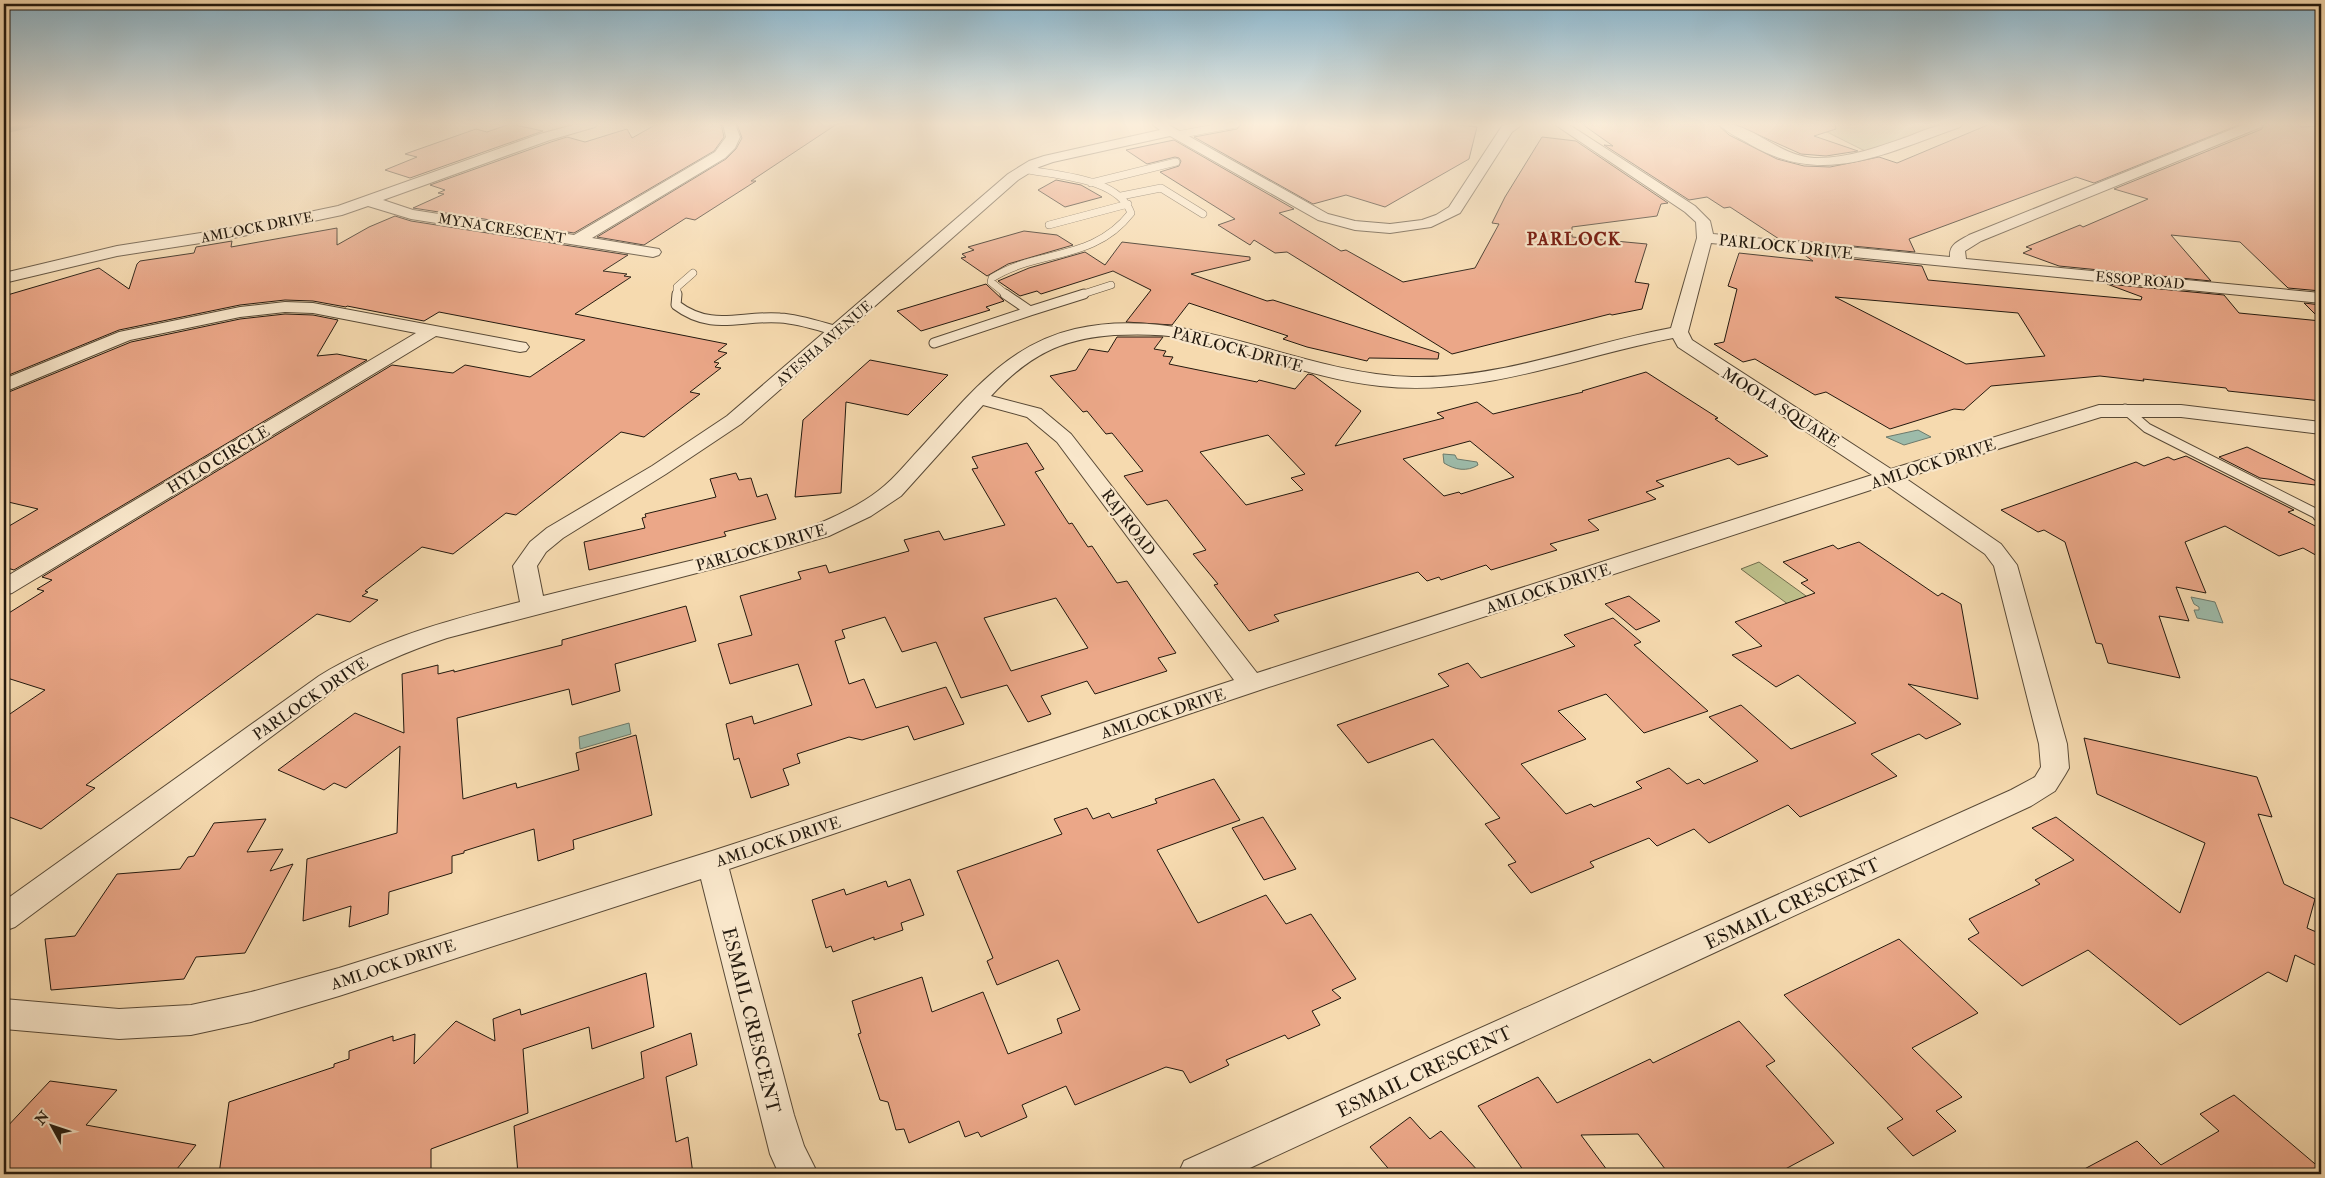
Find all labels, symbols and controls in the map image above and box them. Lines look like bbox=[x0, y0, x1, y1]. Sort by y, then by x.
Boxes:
street label: AMLOCK DRIVE bbox=[199, 208, 315, 247]
street label: MYNA CRESCENT bbox=[437, 210, 568, 247]
district label: PARLOCK bbox=[1527, 228, 1622, 251]
street label: PARLOCK DRIVE bbox=[1718, 230, 1854, 264]
street label: ESSOP ROAD bbox=[2095, 268, 2185, 293]
street label: AYESHA AVENUE bbox=[772, 297, 876, 390]
street label: PARLOCK DRIVE bbox=[1170, 323, 1305, 377]
street label: MOOLA SQUARE bbox=[1718, 364, 1843, 452]
street label: HYLO CIRCLE bbox=[163, 421, 274, 498]
street label: AMLOCK DRIVE bbox=[1867, 434, 1998, 494]
street label: RAJ ROAD bbox=[1096, 485, 1160, 561]
street label: PARLOCK DRIVE bbox=[694, 520, 829, 576]
street label: AMLOCK DRIVE bbox=[1482, 559, 1613, 619]
street label: PARLOCK DRIVE bbox=[249, 653, 372, 745]
street label: AMLOCK DRIVE bbox=[1097, 684, 1228, 744]
street label: AMLOCK DRIVE bbox=[712, 812, 843, 872]
street label: ESMAIL CRESCENT bbox=[1701, 853, 1884, 955]
street label: ESMAIL CRESCENT bbox=[716, 925, 786, 1116]
street label: AMLOCK DRIVE bbox=[327, 935, 458, 995]
street label: ESMAIL CRESCENT bbox=[1333, 1021, 1516, 1123]
north arrow bbox=[28, 1100, 78, 1150]
text: N bbox=[31, 1107, 53, 1129]

